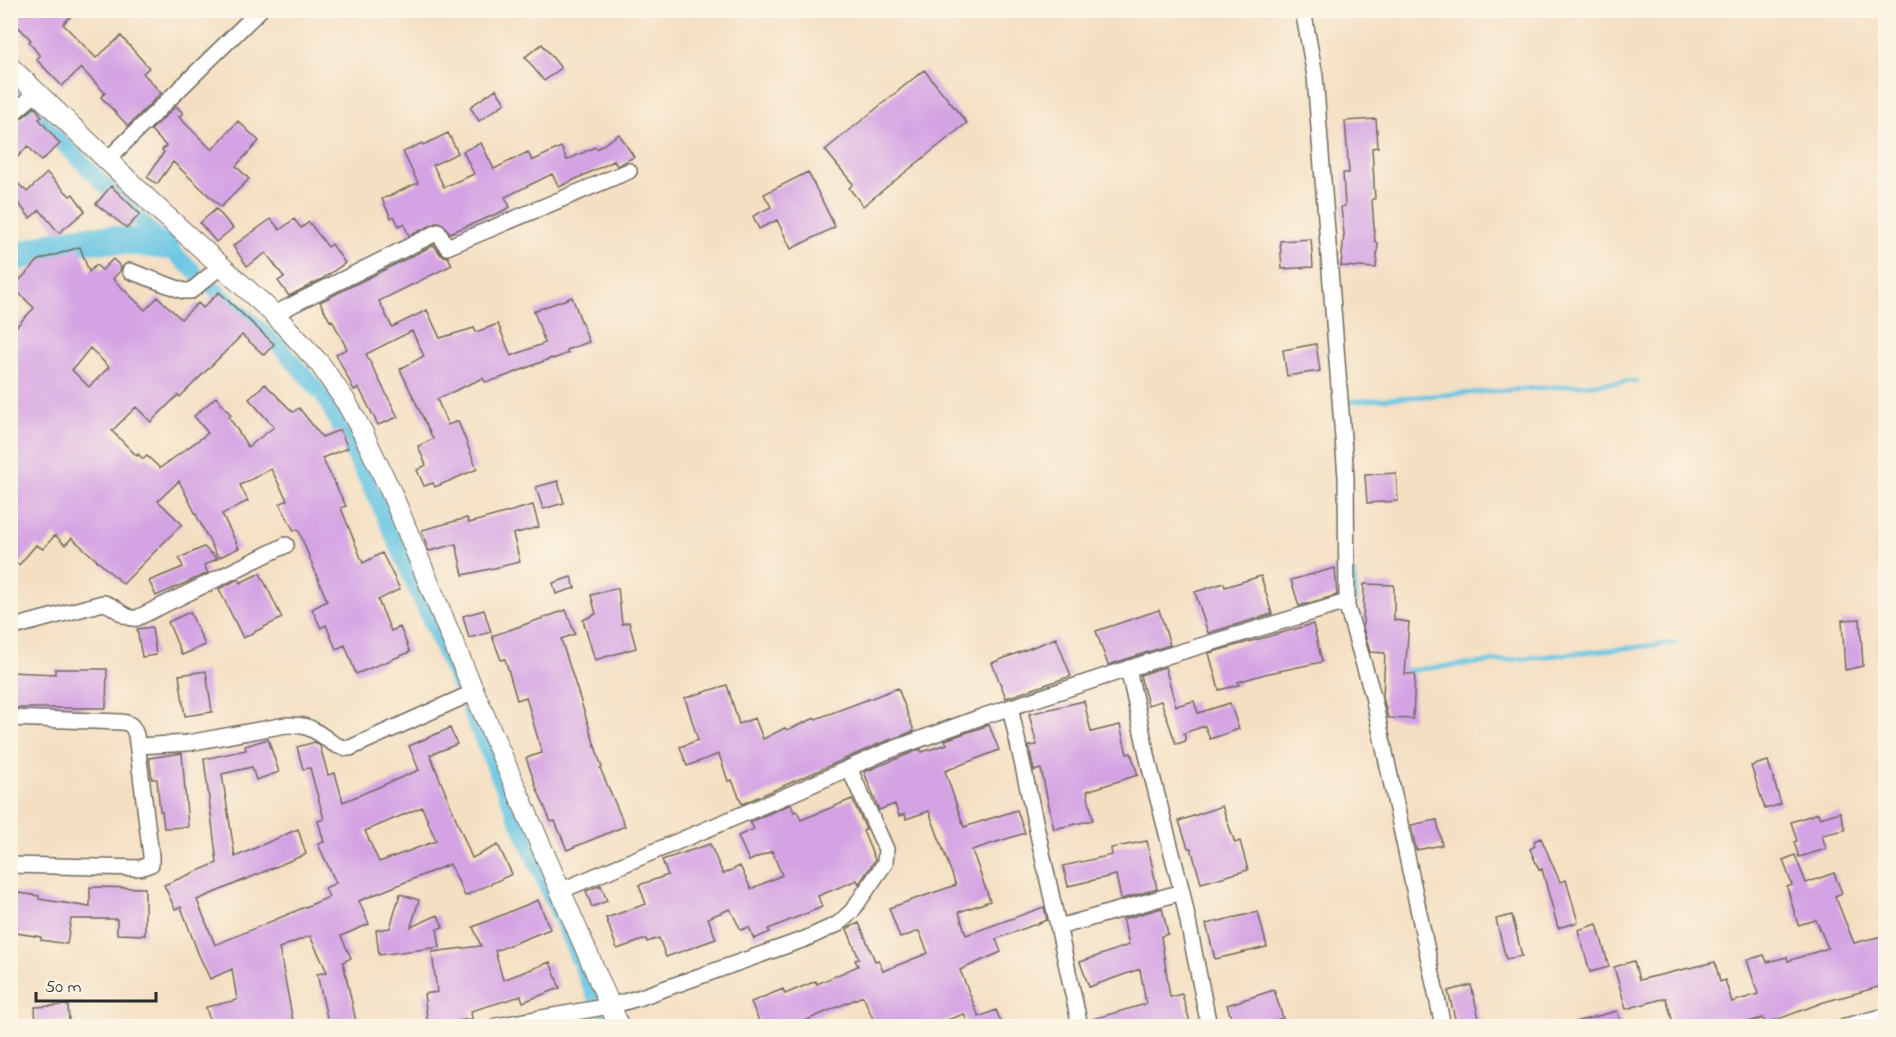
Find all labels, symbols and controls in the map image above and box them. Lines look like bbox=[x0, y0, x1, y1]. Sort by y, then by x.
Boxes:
scale bar bbox=[36, 965, 156, 1003]
text: 50 m bbox=[45, 975, 82, 1001]

